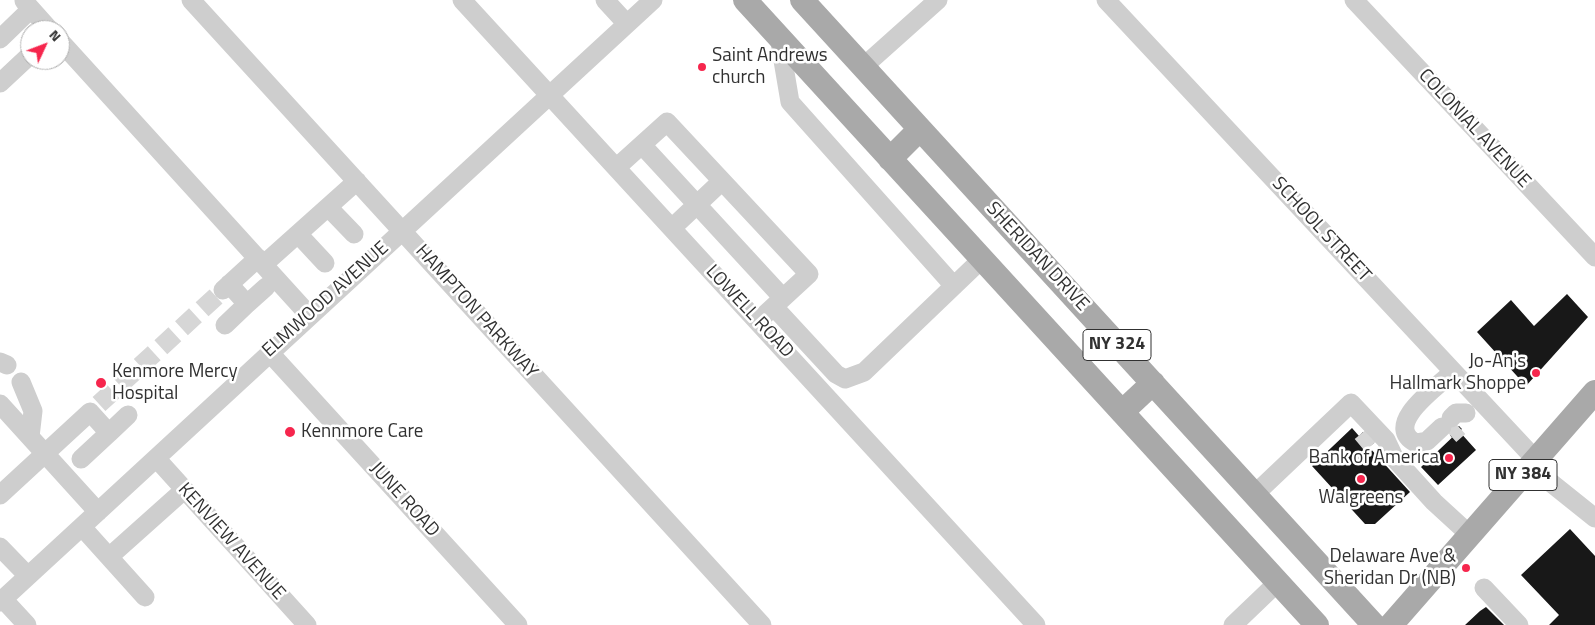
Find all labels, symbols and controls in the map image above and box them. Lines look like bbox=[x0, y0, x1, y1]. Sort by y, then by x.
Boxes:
north arrow bbox=[20, 20, 70, 70]
text: N bbox=[45, 24, 67, 46]
place label: Saint Andrews church bbox=[712, 45, 828, 89]
marker: Saint Andrews church bbox=[696, 61, 708, 73]
street label: COLONIAL AVENUE bbox=[1413, 65, 1535, 193]
street label: SCHOOL STREET bbox=[1267, 173, 1375, 287]
street label: SHERIDAN DRIVE bbox=[981, 198, 1093, 316]
street label: ELMWOOD AVENUE bbox=[258, 237, 394, 363]
street label: HAMPTON PARKWAY bbox=[410, 240, 542, 384]
street label: LOWELL ROAD bbox=[700, 261, 798, 363]
road number: NY 324 bbox=[1083, 330, 1151, 360]
place label: Jo-An's Hallmark Shoppe bbox=[1389, 351, 1526, 395]
place label: Kenmore Mercy Hospital bbox=[112, 361, 238, 405]
marker: Jo-An's Hallmark Shoppe bbox=[1530, 367, 1542, 379]
marker: Kenmore Mercy Hospital bbox=[94, 376, 108, 390]
place label: Kennmore Care bbox=[301, 421, 423, 443]
marker: Kennmore Care bbox=[283, 425, 297, 439]
place label: Bank of America bbox=[1308, 447, 1439, 469]
marker: Bank of America bbox=[1443, 452, 1455, 464]
street label: JUNE ROAD bbox=[364, 458, 444, 542]
road number: NY 384 bbox=[1489, 460, 1557, 490]
marker: Walgreens bbox=[1355, 473, 1367, 485]
street label: KENVIEW AVENUE bbox=[173, 479, 289, 605]
place label: Walgreens bbox=[1319, 487, 1403, 509]
place label: Delaware Ave & Sheridan Dr (NB) bbox=[1324, 546, 1456, 590]
marker: Delaware Ave & Sheridan Dr (NB) bbox=[1460, 562, 1472, 574]

